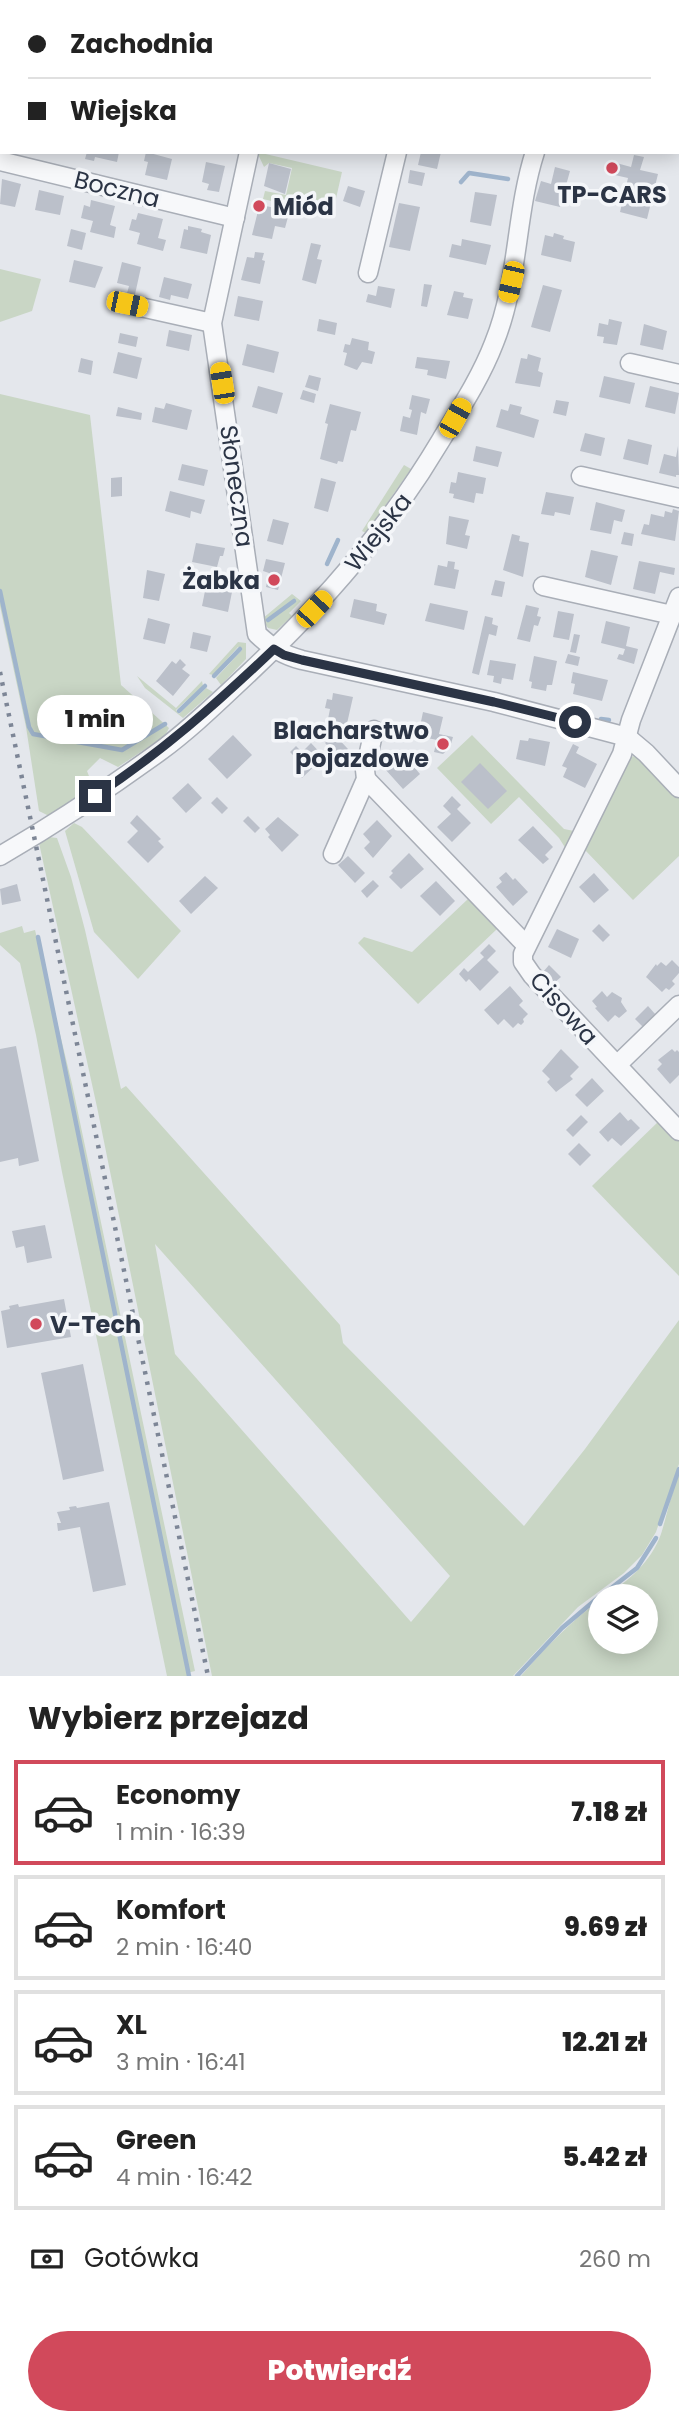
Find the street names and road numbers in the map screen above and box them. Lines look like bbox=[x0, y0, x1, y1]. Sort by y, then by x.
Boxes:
street label: Boczna bbox=[71, 162, 163, 216]
street label: Słoneczna bbox=[212, 423, 262, 549]
street label: Wiejska bbox=[337, 486, 419, 578]
street label: Cisowa bbox=[522, 964, 606, 1052]

